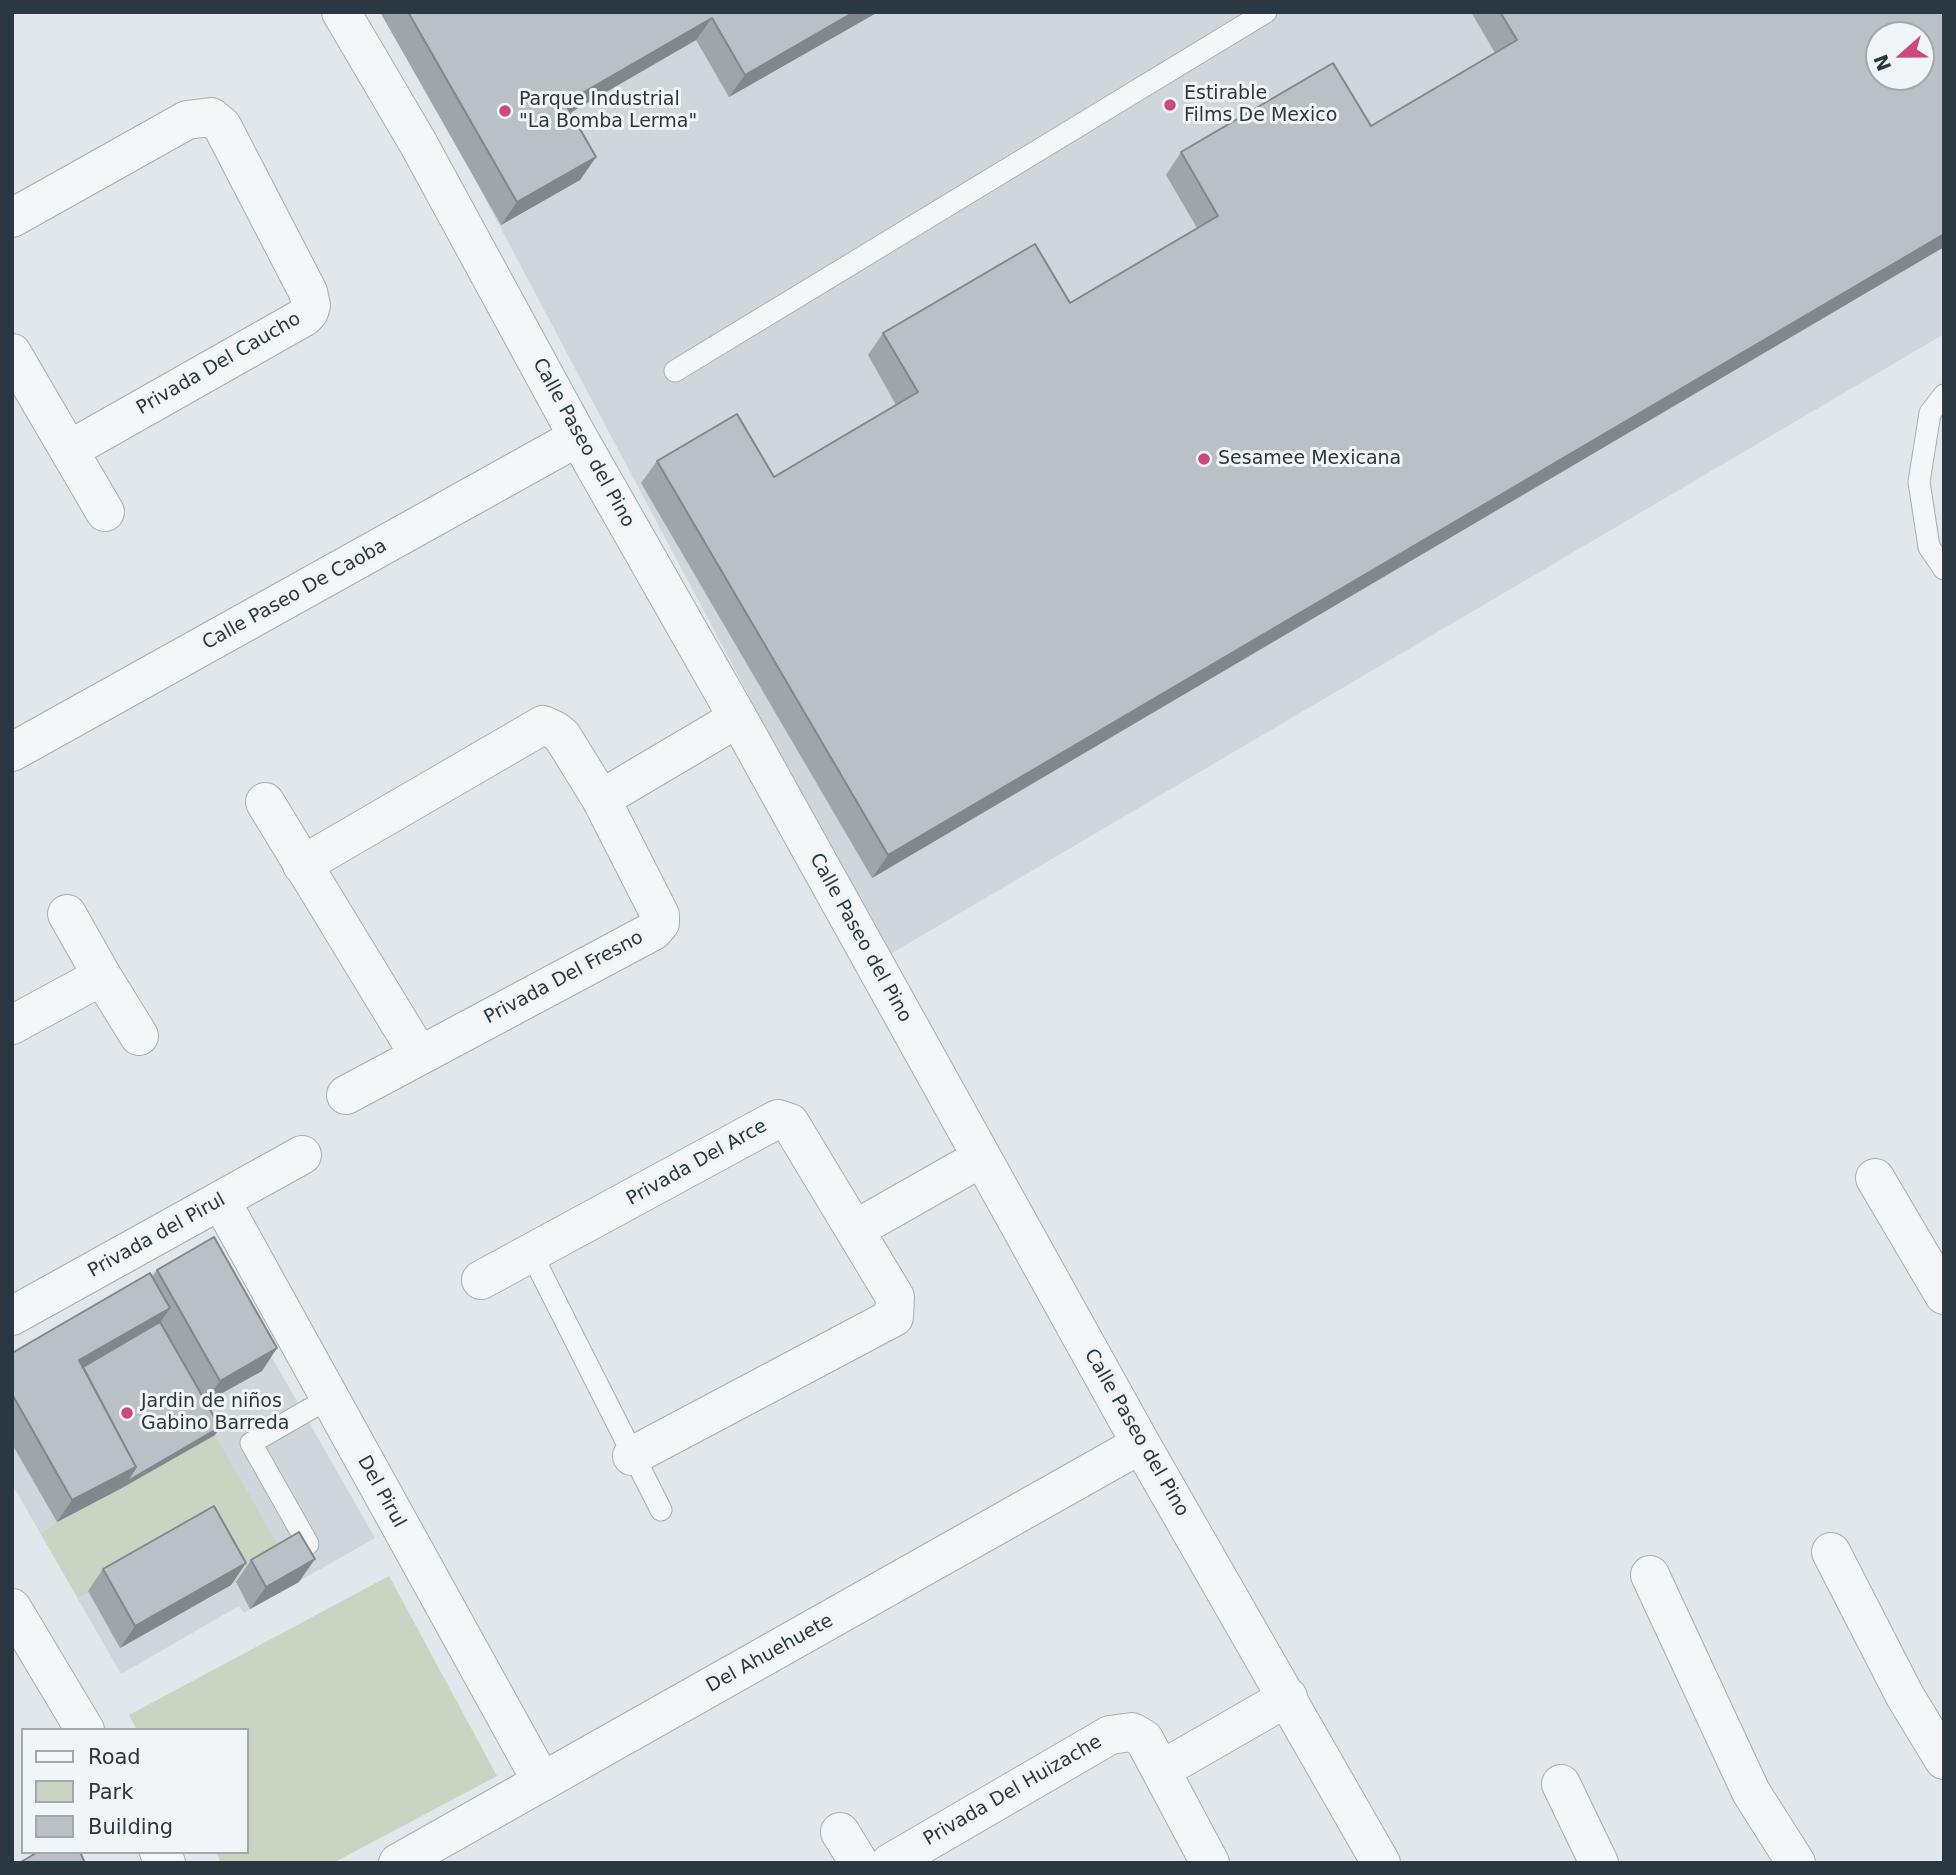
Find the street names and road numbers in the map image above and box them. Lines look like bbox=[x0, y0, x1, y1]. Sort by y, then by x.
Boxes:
street label: Privada Del Caucho bbox=[133, 308, 305, 420]
street label: Calle Paseo del Pino bbox=[527, 354, 639, 532]
street label: Calle Paseo De Caoba bbox=[199, 535, 391, 655]
street label: Calle Paseo del Pino bbox=[804, 849, 916, 1027]
street label: Privada Del Fresno bbox=[481, 926, 647, 1030]
street label: Privada Del Arce bbox=[623, 1115, 771, 1211]
street label: Privada del Pirul bbox=[84, 1189, 230, 1283]
street label: Calle Paseo del Pino bbox=[1079, 1345, 1193, 1521]
street label: Del Pirul bbox=[352, 1452, 410, 1532]
street label: Del Ahuehuete bbox=[703, 1610, 837, 1698]
street label: Privada Del Huizache bbox=[920, 1731, 1106, 1851]

